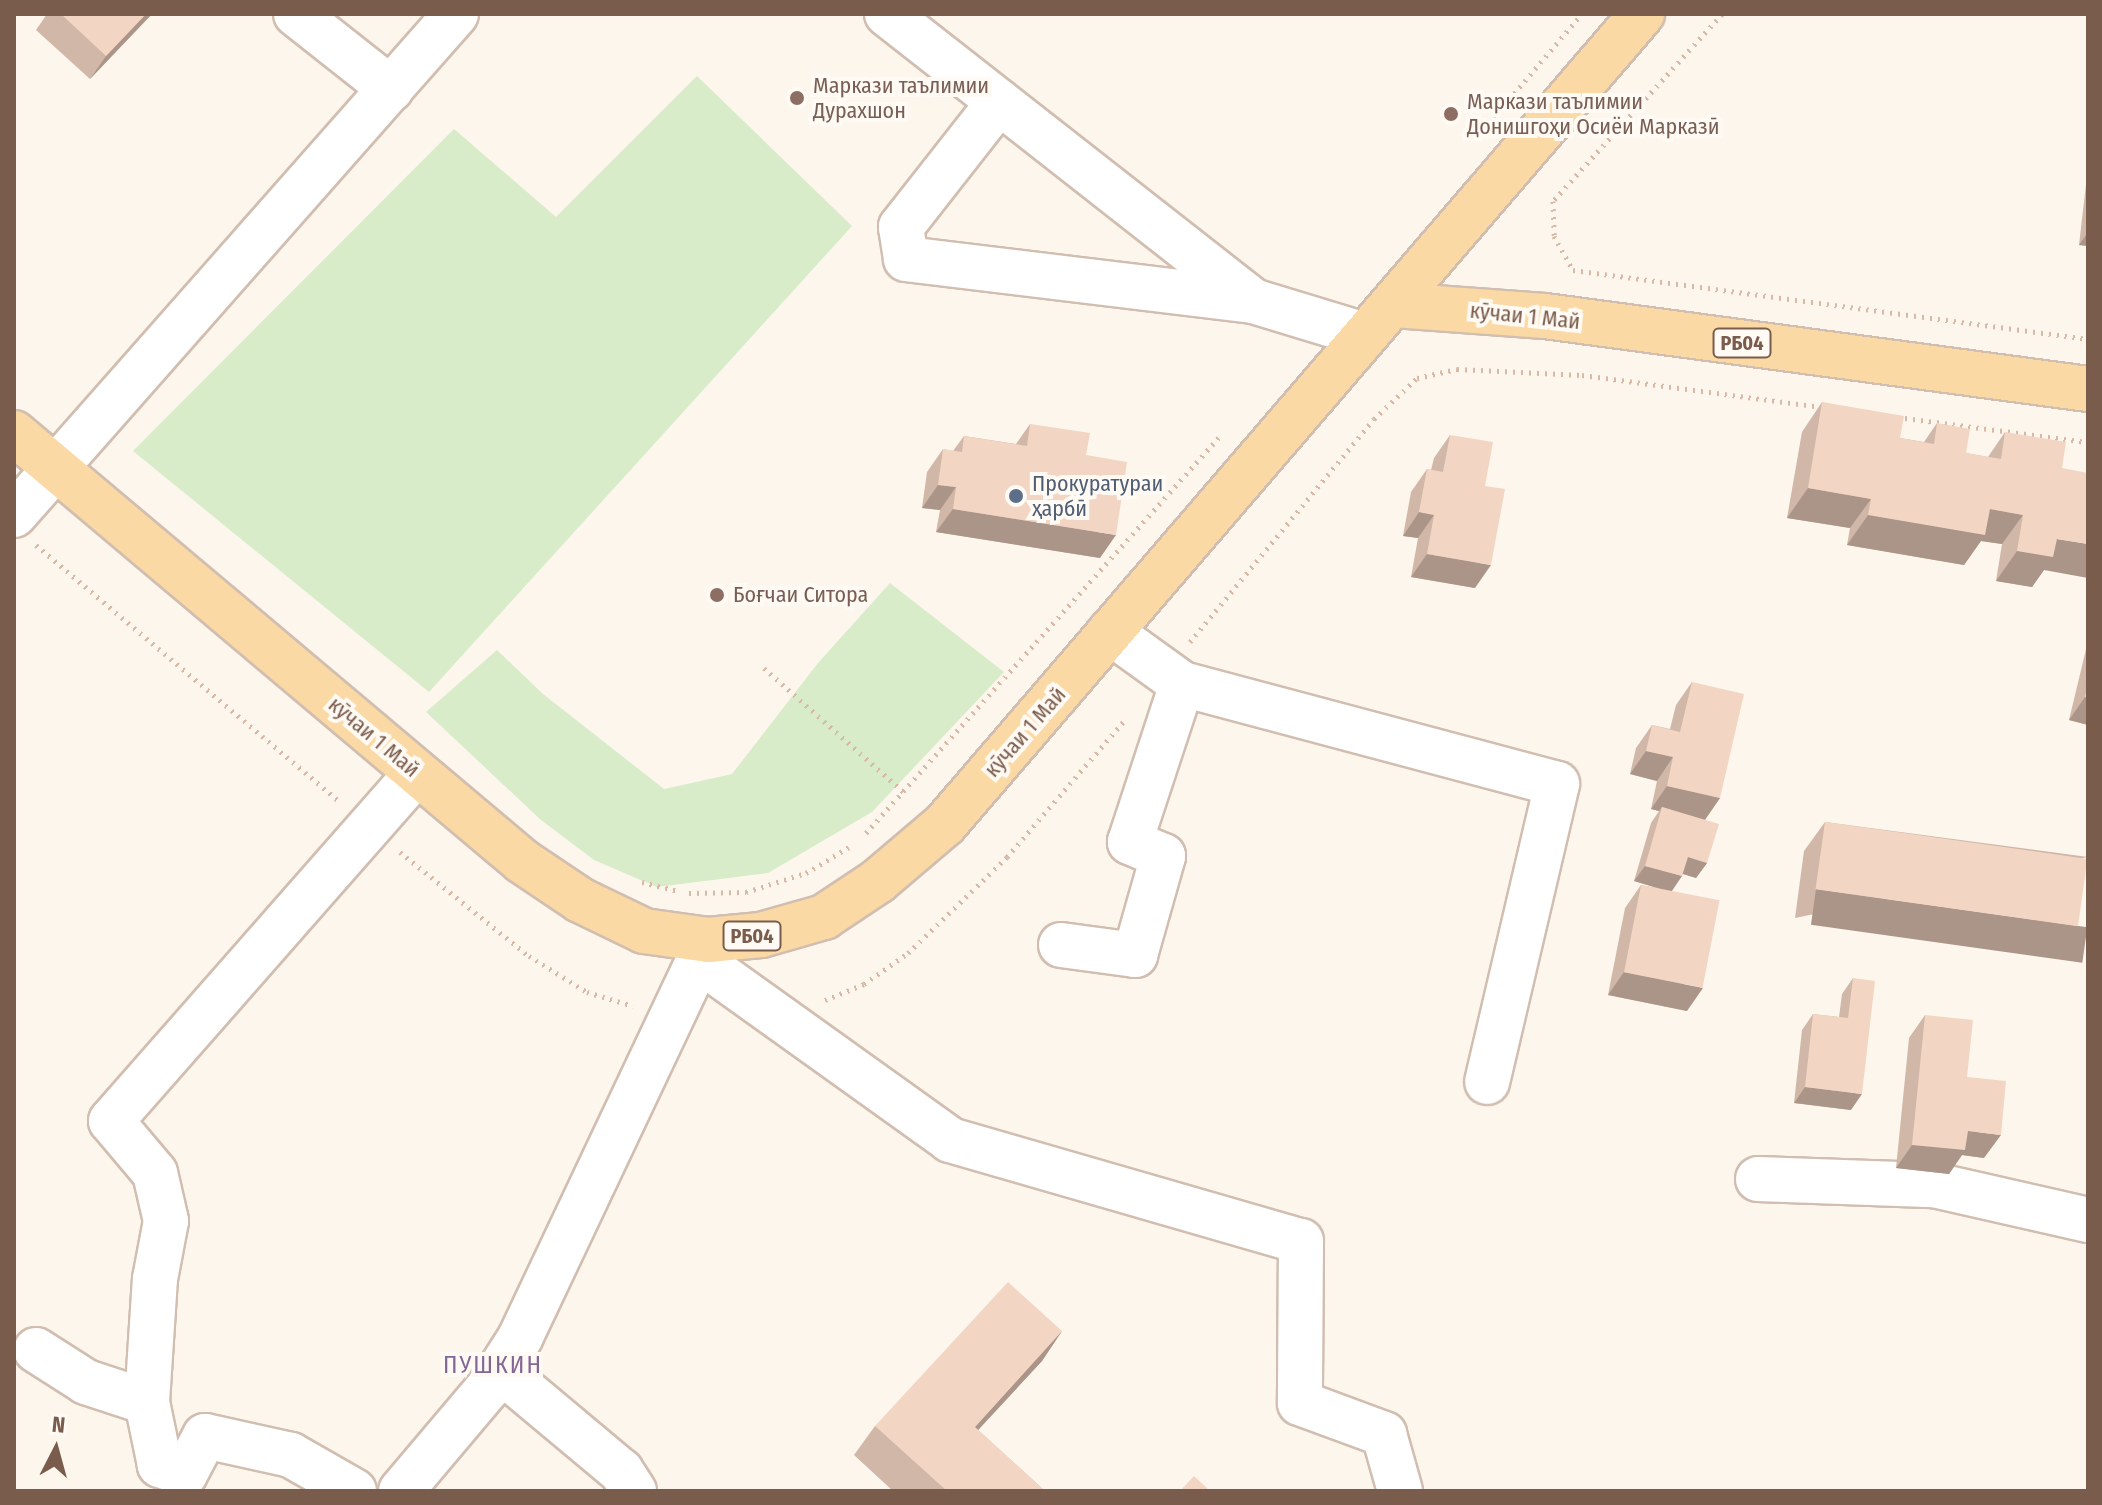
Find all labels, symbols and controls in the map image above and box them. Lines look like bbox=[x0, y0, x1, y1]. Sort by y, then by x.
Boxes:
place label: Маркази таълимии Дурахшон bbox=[813, 72, 989, 124]
place label: Маркази таълимии Донишгоҳи Осиёи Марказӣ bbox=[1467, 88, 1720, 140]
marker: Маркази таълимии Дурахшон bbox=[788, 89, 806, 107]
marker: Маркази таълимии Донишгоҳи Осиёи Марказӣ bbox=[1442, 105, 1460, 123]
street label: кӯчаи 1 Май bbox=[1469, 297, 1581, 335]
road number: РБ04 bbox=[1712, 327, 1772, 359]
place label: Прокуратураи ҳарбӣ bbox=[1032, 470, 1163, 522]
marker: Прокуратураи ҳарбӣ bbox=[1007, 487, 1025, 505]
place label: Боғчаи Ситора bbox=[733, 582, 868, 608]
marker: Боғчаи Ситора bbox=[708, 586, 726, 604]
street label: кӯчаи 1 Май bbox=[979, 682, 1071, 782]
street label: кӯчаи 1 Май bbox=[323, 691, 425, 783]
road number: РБ04 bbox=[722, 920, 782, 952]
district label: ПУШКИН bbox=[443, 1352, 543, 1380]
north arrow bbox=[16, 1409, 96, 1489]
text: N bbox=[51, 1411, 67, 1439]

